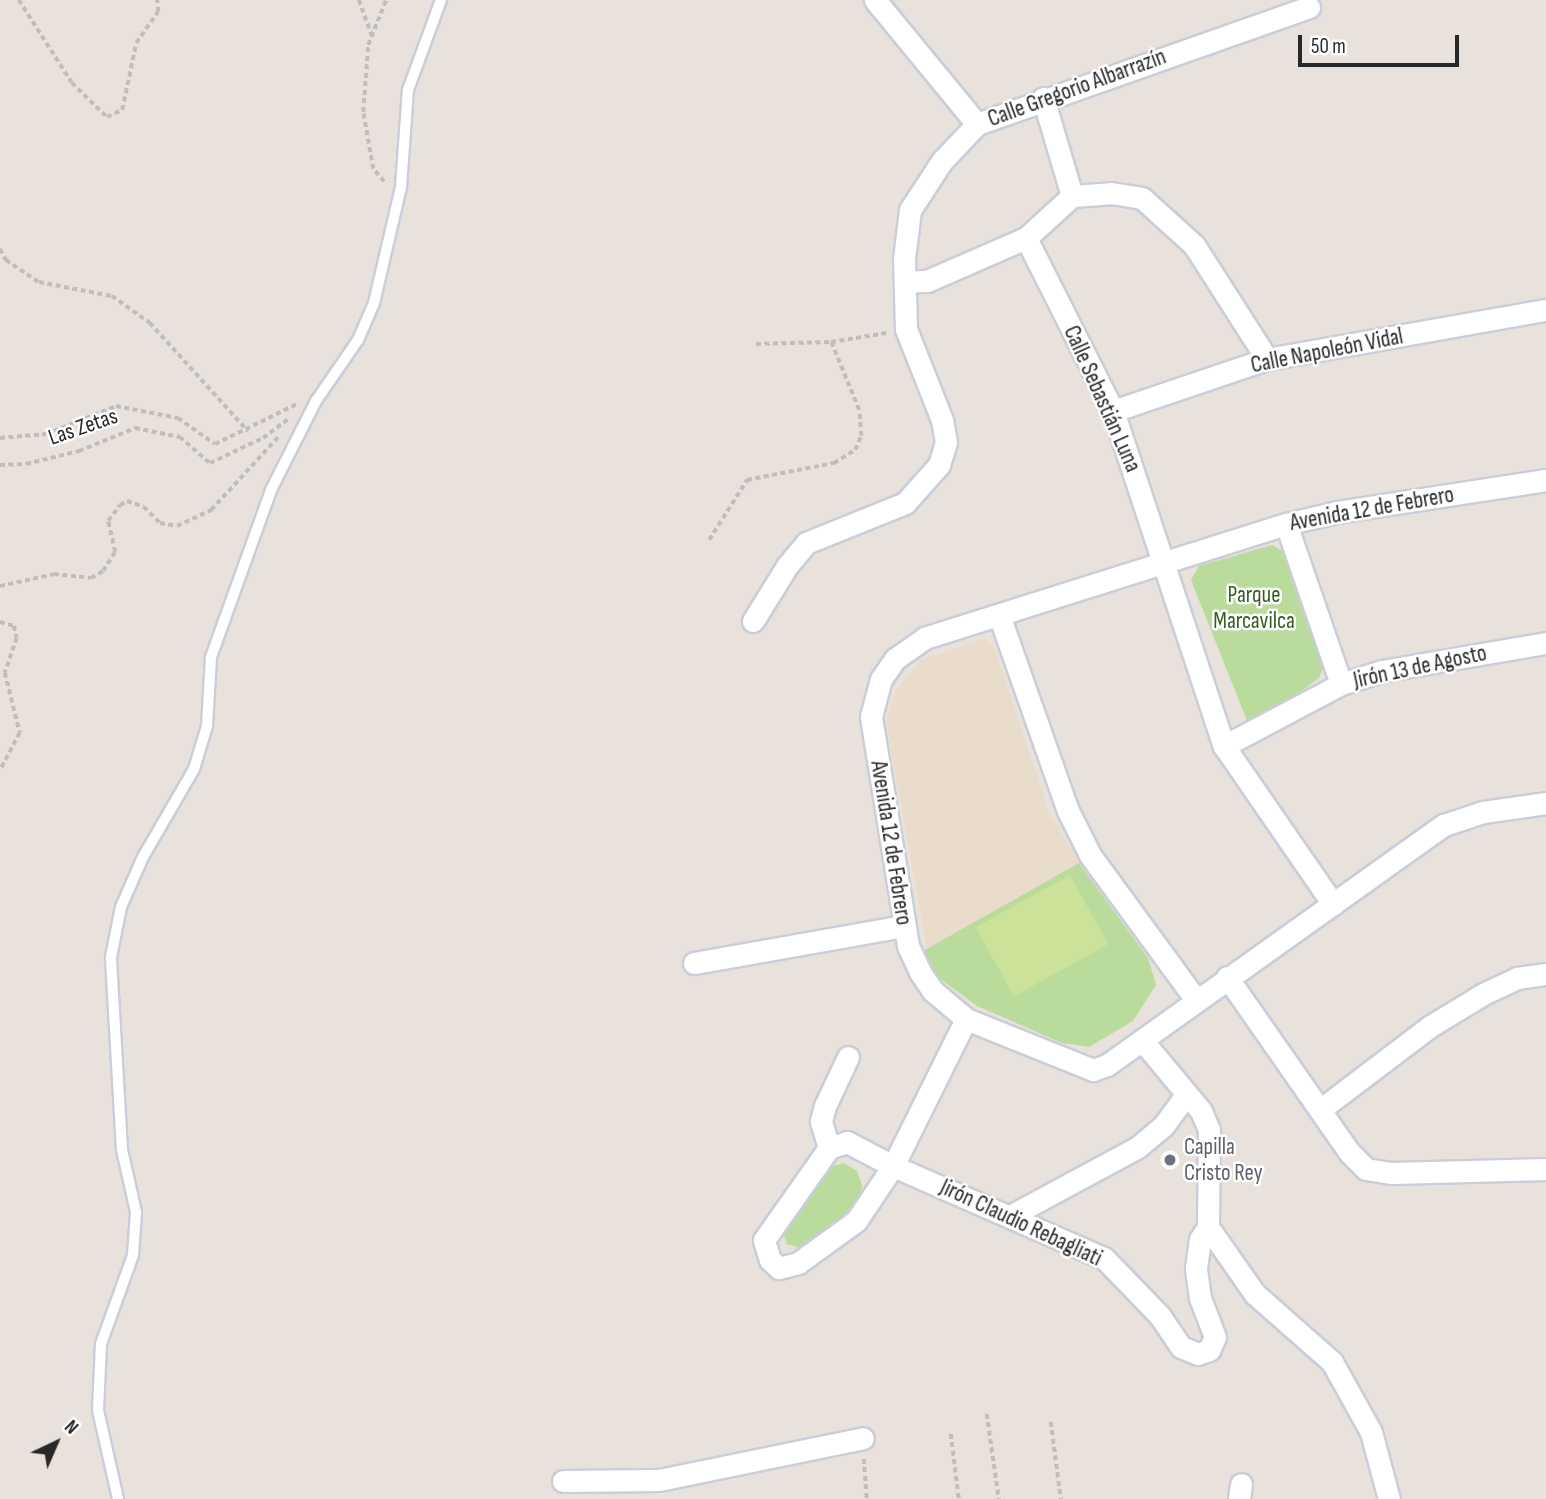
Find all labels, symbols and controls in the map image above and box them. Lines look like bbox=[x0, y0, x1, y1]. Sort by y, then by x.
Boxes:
scale bar bbox=[1301, 21, 1462, 65]
text: 50 m bbox=[1311, 34, 1346, 59]
street label: Calle Gregorio Albarrazín bbox=[984, 43, 1170, 133]
street label: Calle Sebastián Luna bbox=[1057, 322, 1147, 476]
street label: Calle Napoleón Vidal bbox=[1248, 323, 1406, 379]
street label: Las Zetas bbox=[45, 402, 121, 452]
street label: Avenida 12 de Febrero bbox=[1288, 481, 1456, 537]
park label: Parque Marcavilca bbox=[1213, 581, 1295, 635]
street label: Jirón 13 de Agosto bbox=[1351, 639, 1489, 695]
street label: Avenida 12 de Febrero bbox=[864, 759, 918, 927]
place label: Capilla Cristo Rey bbox=[1184, 1133, 1263, 1187]
marker: Capilla Cristo Rey bbox=[1162, 1152, 1178, 1168]
street label: Jirón Claudio Rebagliati bbox=[936, 1173, 1106, 1273]
north arrow bbox=[21, 1408, 91, 1478]
text: N bbox=[59, 1416, 83, 1439]

